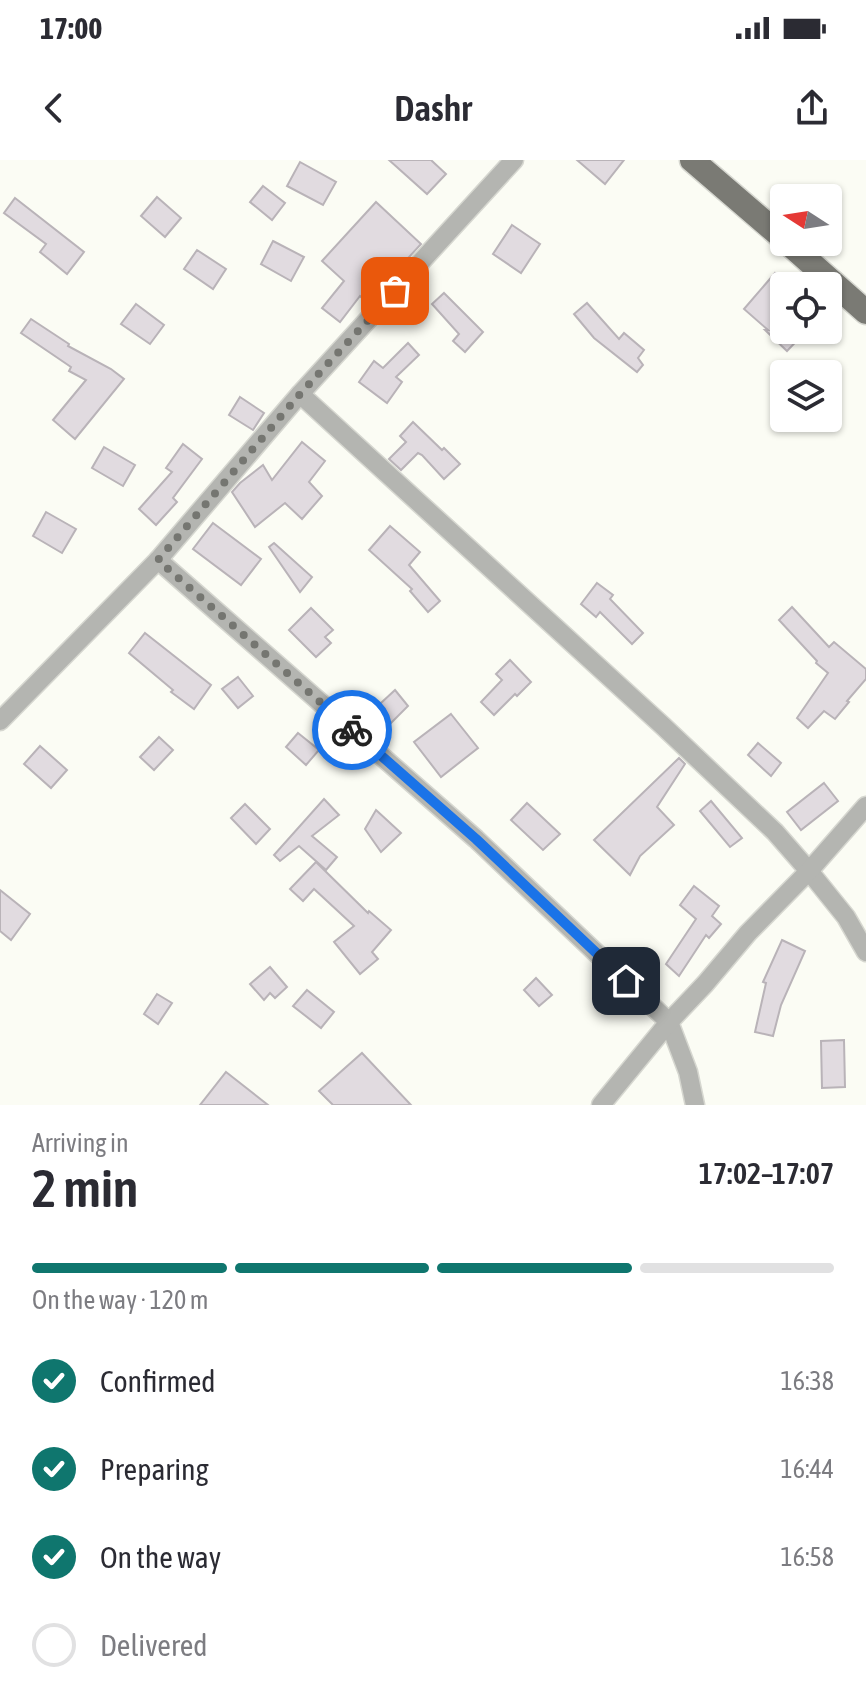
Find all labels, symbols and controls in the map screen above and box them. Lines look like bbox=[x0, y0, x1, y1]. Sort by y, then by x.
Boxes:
text: 17:00 bbox=[40, 11, 102, 45]
icon: back bbox=[32, 86, 76, 130]
icon: share bbox=[790, 86, 834, 130]
text: Dashr bbox=[394, 87, 472, 129]
north arrow bbox=[770, 184, 842, 256]
map controls bbox=[770, 184, 842, 432]
pin bbox=[361, 257, 429, 325]
icon: bag bbox=[373, 269, 417, 313]
button: locate bbox=[770, 272, 842, 344]
button: layers bbox=[770, 360, 842, 432]
courier bbox=[312, 690, 392, 770]
icon: bike bbox=[330, 708, 374, 752]
pin bbox=[592, 947, 660, 1015]
icon: home bbox=[604, 959, 648, 1003]
text: Arriving in bbox=[32, 1128, 129, 1158]
text: 17:02–17:07 bbox=[699, 1156, 834, 1190]
text: 2 min bbox=[32, 1158, 138, 1218]
text: On the way · 120 m bbox=[32, 1285, 209, 1315]
icon: check bbox=[32, 1359, 76, 1403]
text: Confirmed bbox=[100, 1364, 215, 1398]
text: 16:38 bbox=[780, 1366, 834, 1396]
icon: check bbox=[32, 1447, 76, 1491]
text: Preparing bbox=[100, 1452, 209, 1486]
text: 16:44 bbox=[780, 1454, 834, 1484]
icon: check bbox=[32, 1535, 76, 1579]
text: On the way bbox=[100, 1540, 221, 1574]
text: 16:58 bbox=[780, 1542, 834, 1572]
text: Delivered bbox=[100, 1628, 208, 1662]

